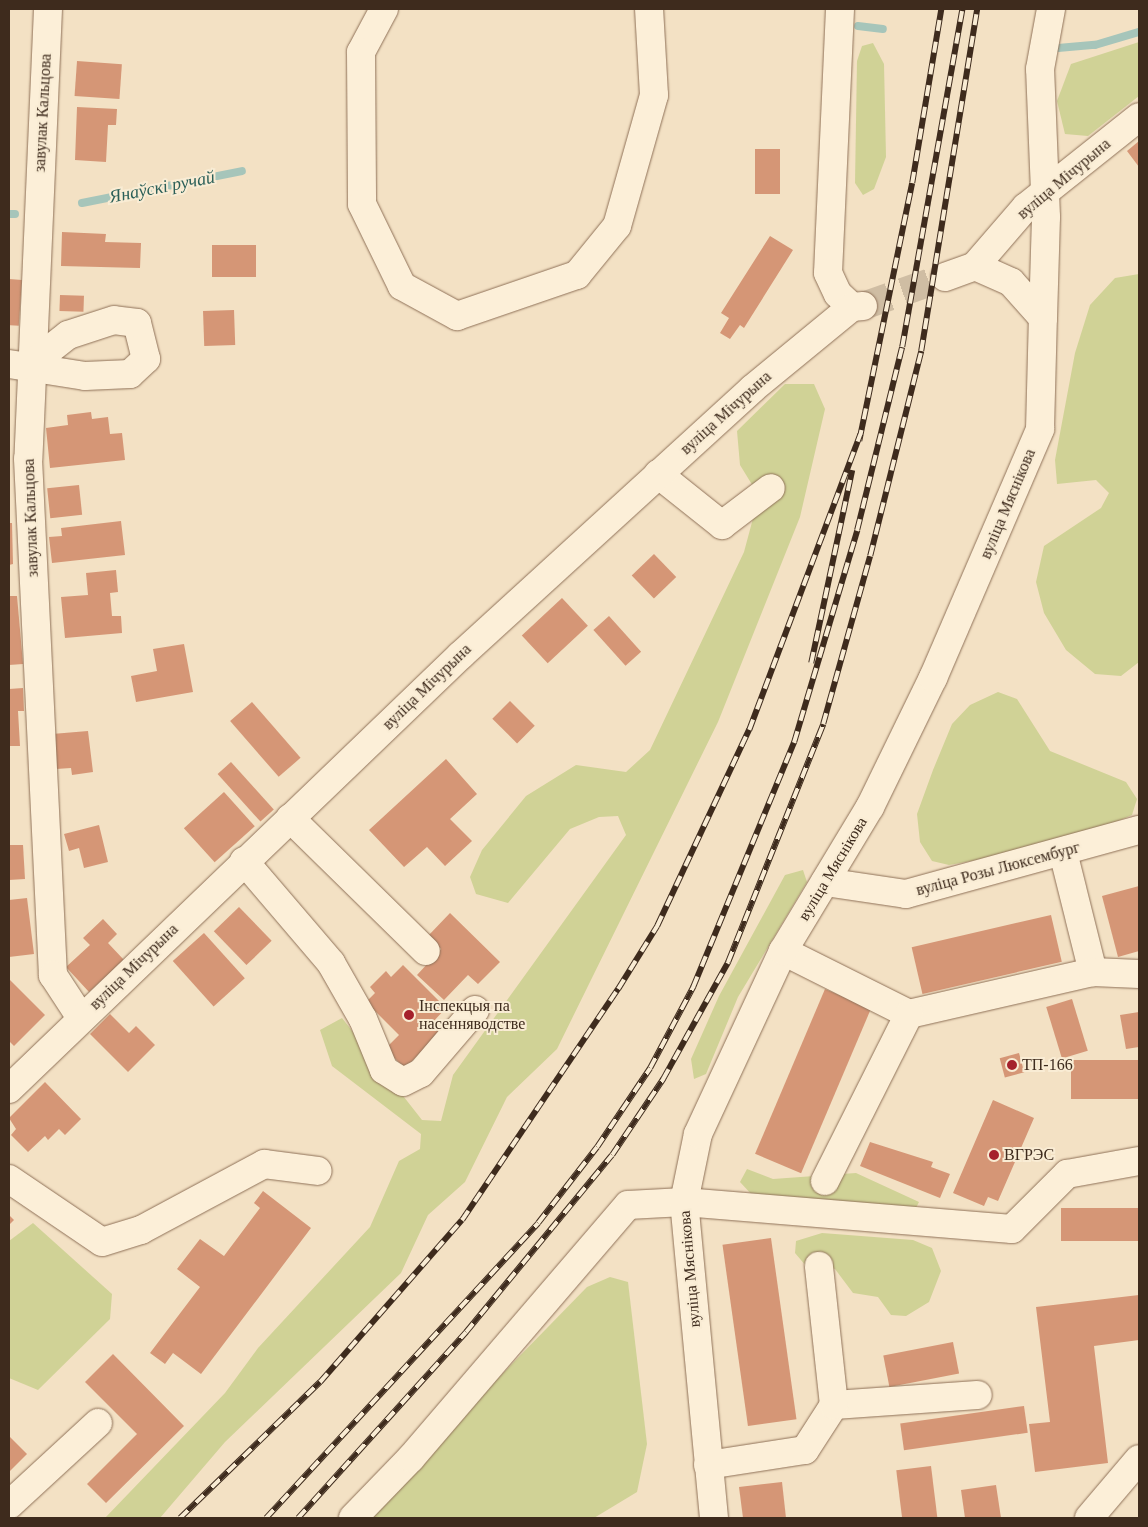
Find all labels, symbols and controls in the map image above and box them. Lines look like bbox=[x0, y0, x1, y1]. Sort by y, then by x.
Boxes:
street label: завулак Кальцова bbox=[30, 53, 56, 173]
street label: вуліца Мічурына bbox=[1014, 135, 1114, 223]
water label: Янаўскі ручай bbox=[107, 166, 217, 208]
street label: вуліца Мічурына bbox=[677, 367, 775, 459]
street label: вуліца Мяснікова bbox=[976, 446, 1040, 562]
street label: завулак Кальцова bbox=[19, 458, 43, 578]
street label: вуліца Мічурына bbox=[379, 640, 475, 734]
street label: вуліца Мяснікова bbox=[795, 814, 871, 924]
street label: вуліца Розы Люксембург bbox=[914, 838, 1082, 900]
street label: вуліца Мічурына bbox=[86, 920, 182, 1014]
place label: Інспекцыя па насенняводстве bbox=[419, 996, 525, 1034]
marker: Інспекцыя па насенняводстве bbox=[403, 1009, 415, 1021]
place label: ТП-166 bbox=[1022, 1055, 1073, 1075]
marker: ТП-166 bbox=[1006, 1059, 1018, 1071]
place label: ВГРЭС bbox=[1004, 1145, 1054, 1165]
marker: ВГРЭС bbox=[988, 1149, 1000, 1161]
street label: вуліца Мяснікова bbox=[675, 1210, 705, 1328]

